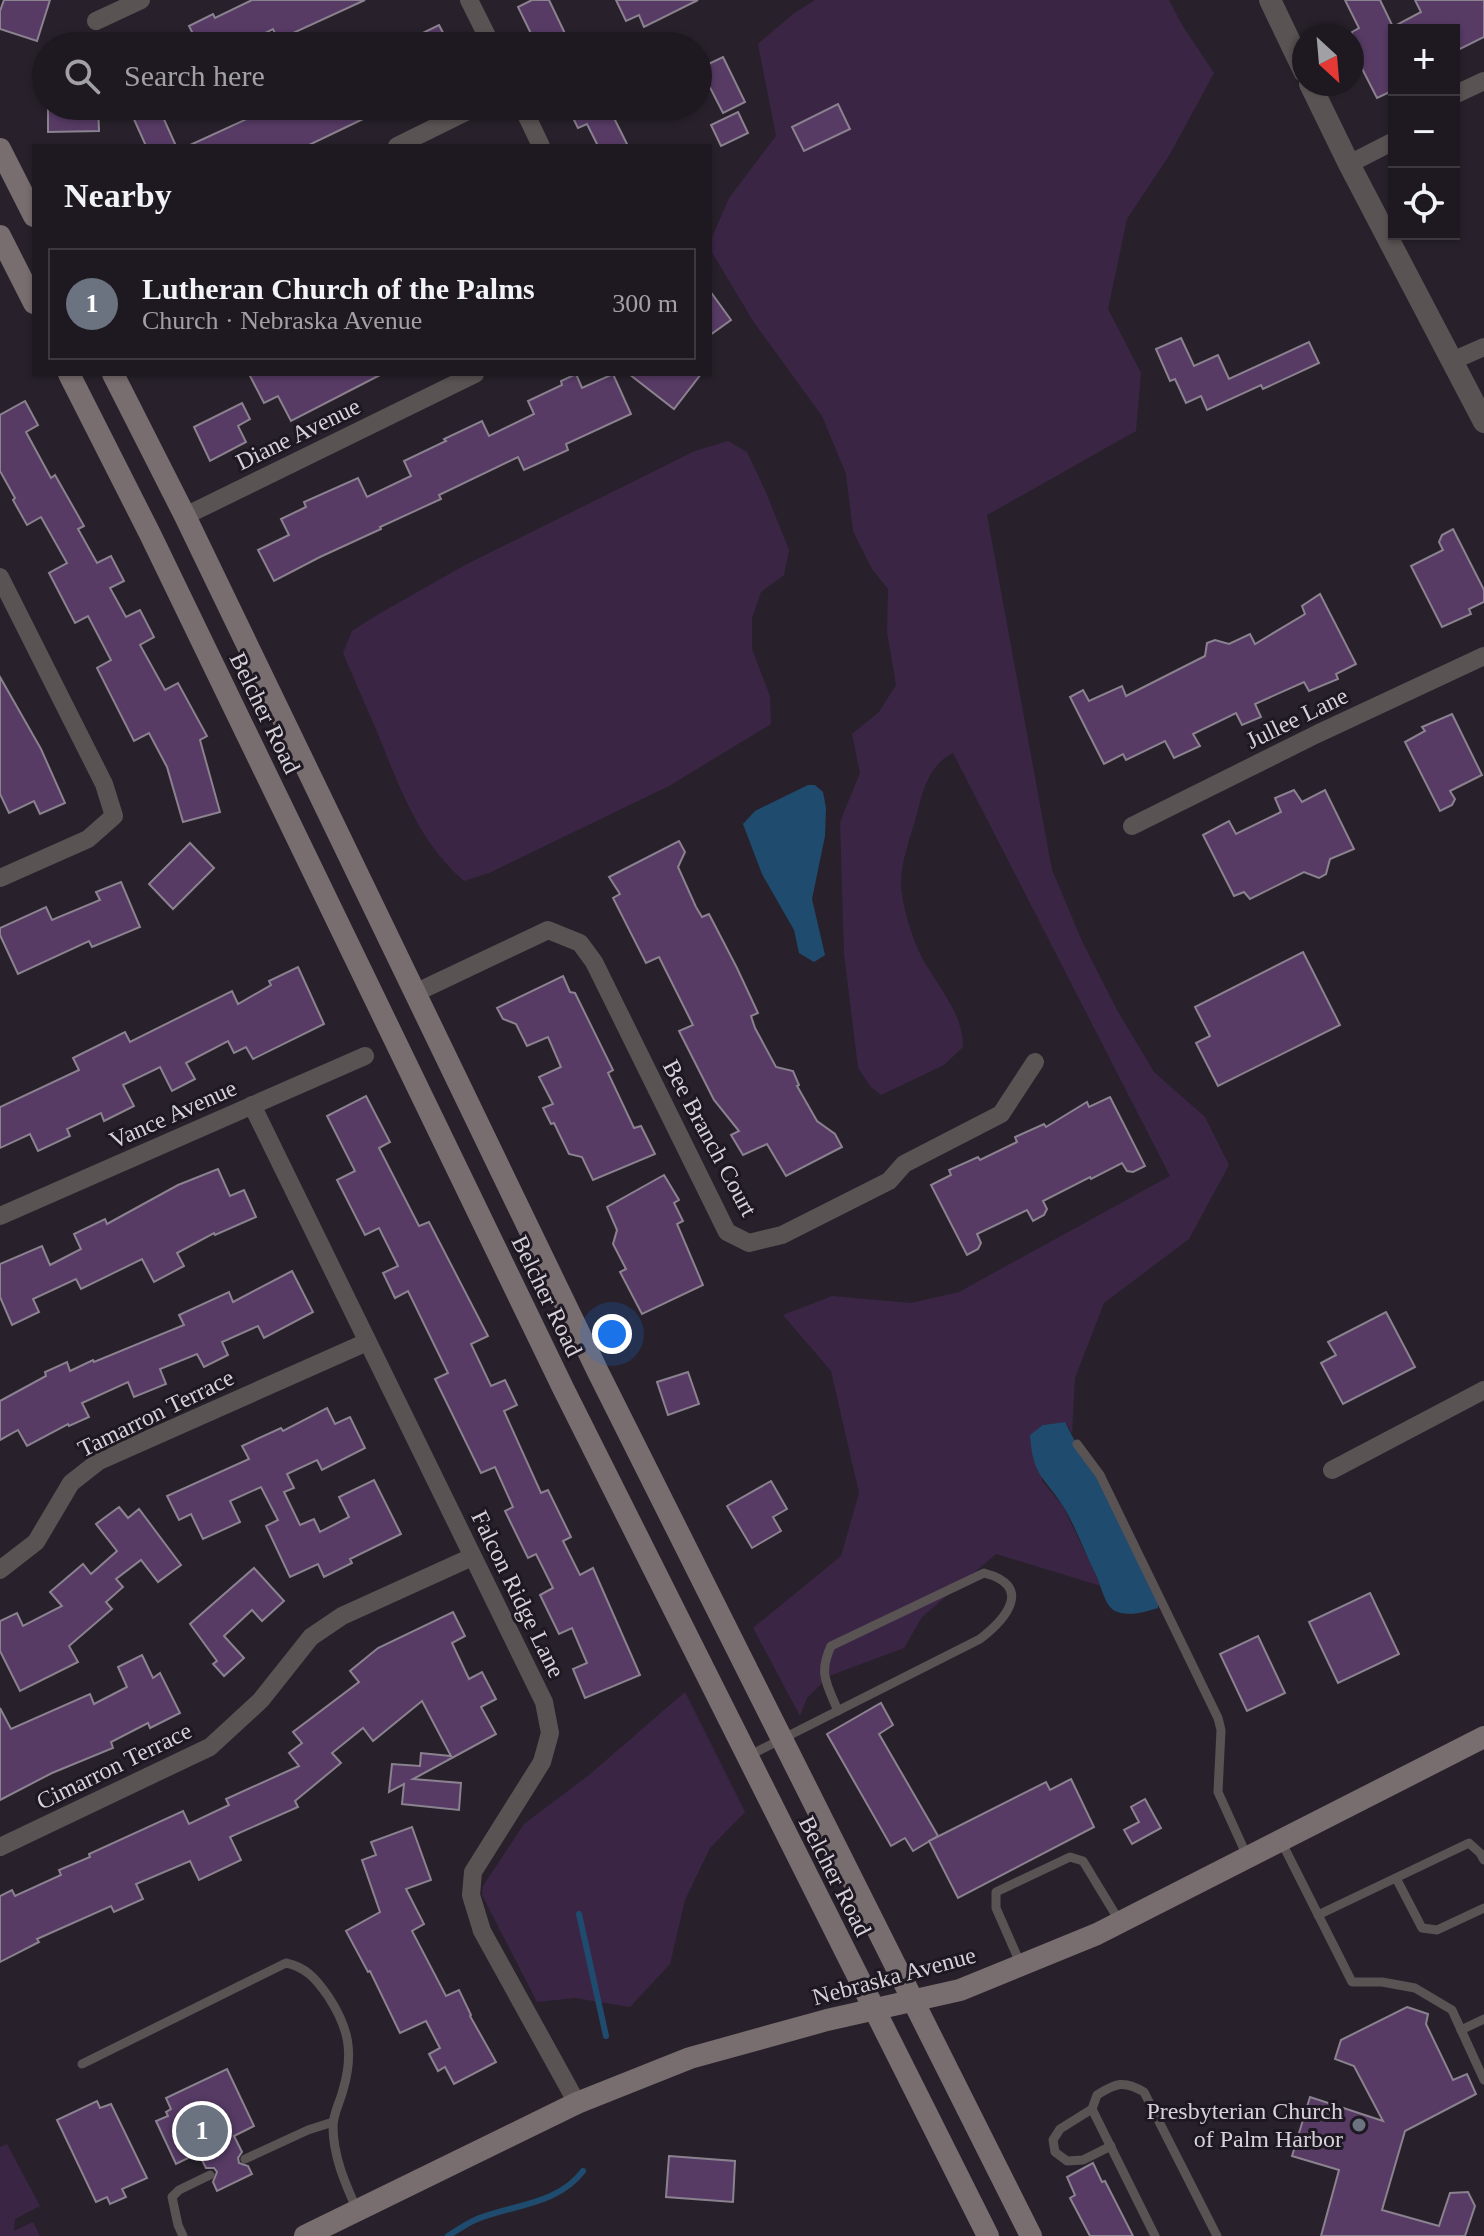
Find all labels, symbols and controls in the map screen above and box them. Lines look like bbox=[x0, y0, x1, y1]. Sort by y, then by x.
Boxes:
north arrow bbox=[1292, 24, 1364, 96]
map controls bbox=[1388, 24, 1460, 240]
button: + bbox=[1388, 24, 1460, 96]
search box bbox=[32, 32, 712, 120]
icon: search bbox=[60, 54, 104, 98]
text: Search here bbox=[124, 59, 265, 92]
button: − bbox=[1388, 96, 1460, 168]
button: locate bbox=[1388, 168, 1460, 240]
text: Nearby bbox=[64, 177, 172, 214]
text: Lutheran Church of the Palms bbox=[142, 272, 535, 305]
text: 1 bbox=[86, 289, 99, 318]
text: 300 m bbox=[612, 289, 678, 318]
text: Church · Nebraska Avenue bbox=[142, 306, 422, 335]
street label: Diane Avenue bbox=[232, 393, 364, 475]
street label: Belcher Road bbox=[225, 648, 305, 778]
street label: Jullee Lane bbox=[1242, 682, 1352, 754]
street label: Bee Branch Court bbox=[658, 1055, 762, 1221]
street label: Vance Avenue bbox=[106, 1074, 240, 1154]
street label: Belcher Road bbox=[507, 1231, 587, 1361]
your location bbox=[592, 1314, 632, 1354]
street label: Tamarron Terrace bbox=[74, 1364, 238, 1462]
street label: Falcon Ridge Lane bbox=[466, 1506, 570, 1682]
street label: Cimarron Terrace bbox=[32, 1717, 196, 1815]
street label: Belcher Road bbox=[794, 1812, 876, 1940]
street label: Nebraska Avenue bbox=[809, 1942, 979, 2010]
place label: Presbyterian Church of Palm Harbor bbox=[1146, 2098, 1343, 2152]
pin: 1 bbox=[176, 2101, 228, 2161]
marker: Presbyterian Church of Palm Harbor bbox=[1350, 2116, 1368, 2134]

